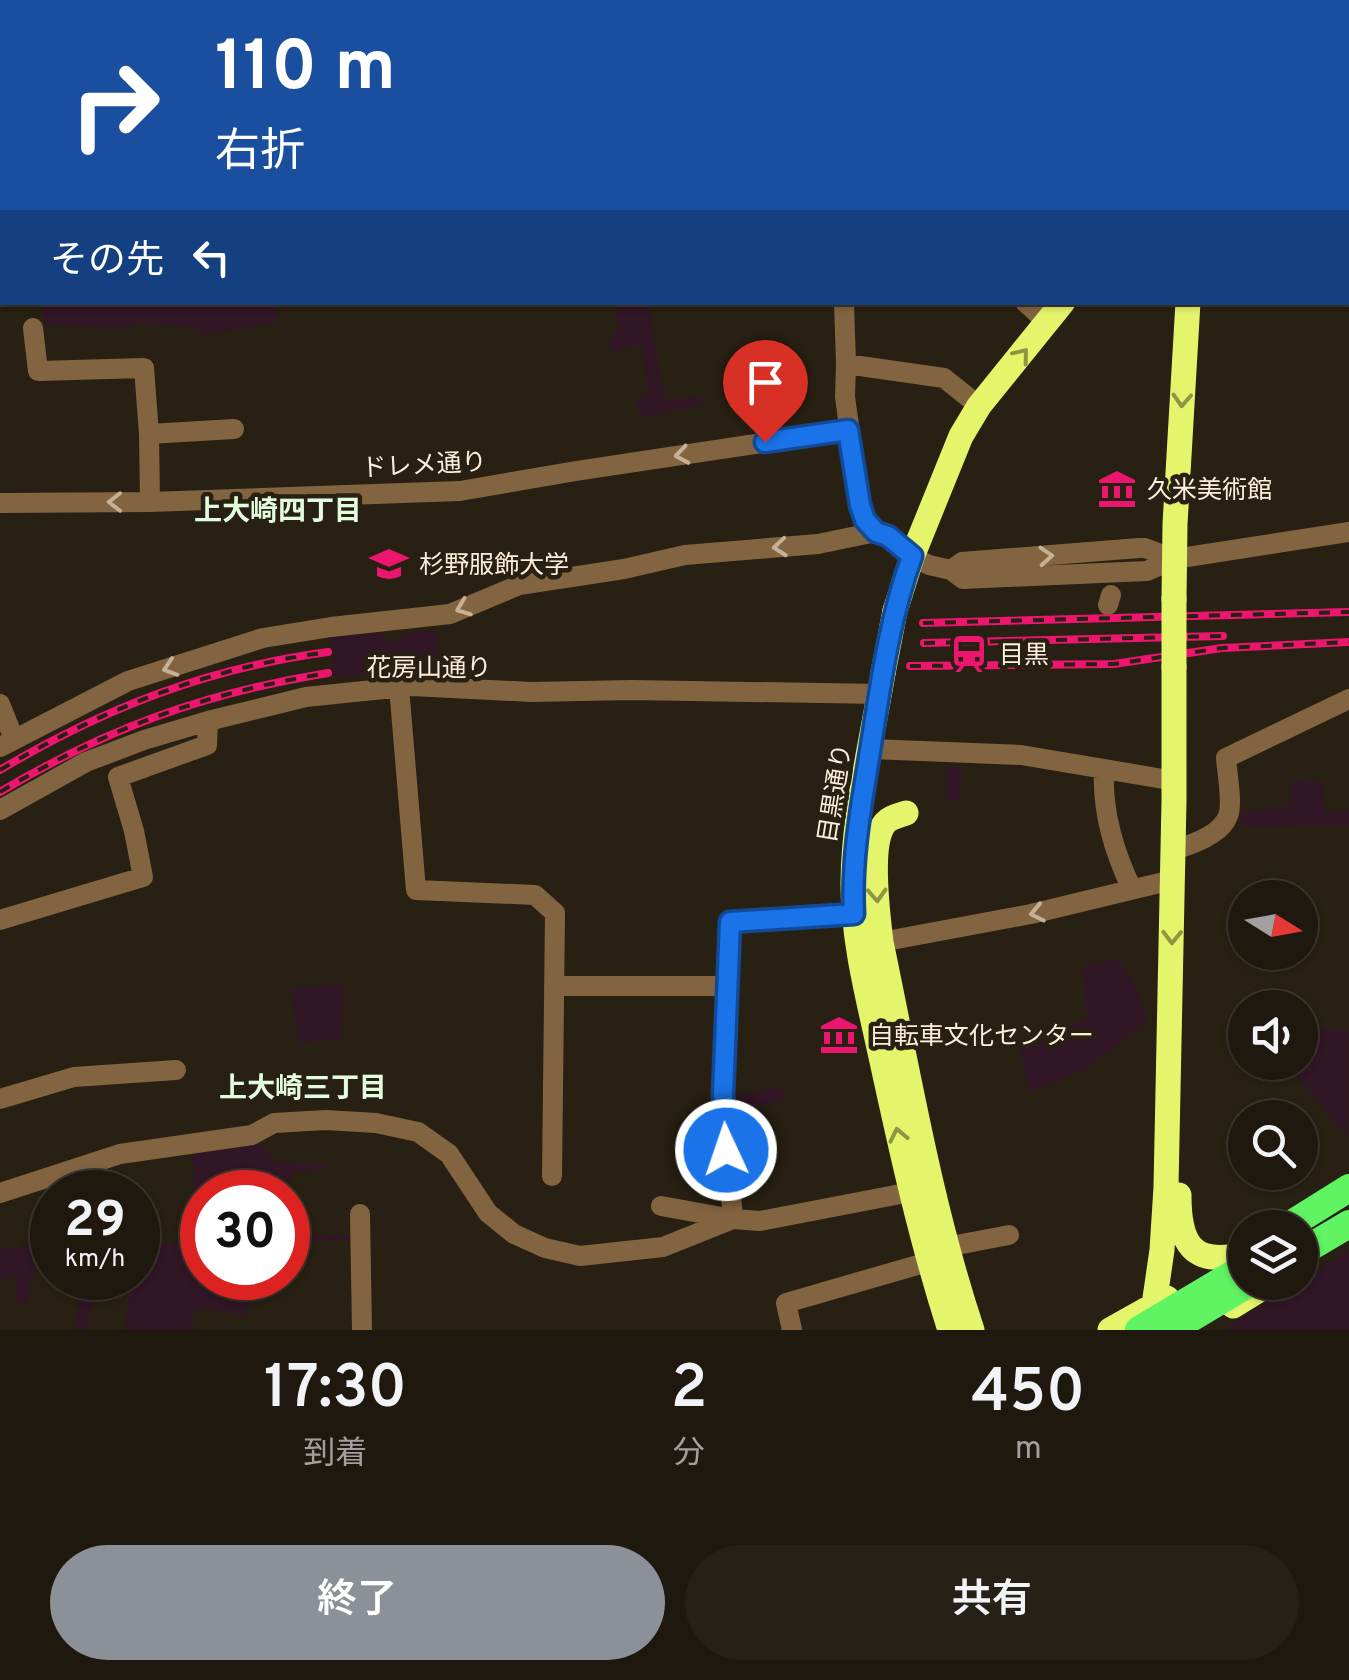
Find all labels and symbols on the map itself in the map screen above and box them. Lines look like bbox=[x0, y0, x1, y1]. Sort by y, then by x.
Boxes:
pin bbox=[723, 340, 808, 443]
one-way arrow bbox=[1010, 348, 1028, 366]
one-way arrow bbox=[1171, 392, 1192, 408]
one-way arrow bbox=[674, 443, 690, 464]
street label: ドレメ通り bbox=[361, 448, 487, 486]
museum icon: 久米美術館 bbox=[1096, 468, 1138, 510]
place label: 久米美術館 bbox=[1147, 476, 1272, 508]
one-way arrow bbox=[107, 491, 122, 513]
district label: 上大崎四丁目 bbox=[194, 495, 362, 531]
one-way arrow bbox=[771, 535, 787, 557]
school or university icon: 杉野服飾大学 bbox=[368, 543, 410, 585]
one-way arrow bbox=[1038, 545, 1054, 567]
place label: 杉野服飾大学 bbox=[419, 551, 569, 583]
one-way arrow bbox=[455, 597, 473, 617]
station icon: 目黒 bbox=[948, 633, 990, 675]
place label: 目黒 bbox=[999, 641, 1049, 673]
street label: 花房山通り bbox=[366, 654, 492, 686]
one-way arrow bbox=[162, 656, 179, 677]
street label: 目黒通り bbox=[813, 742, 861, 845]
north arrow bbox=[1228, 880, 1318, 970]
one-way arrow bbox=[866, 888, 887, 904]
one-way arrow bbox=[1029, 901, 1046, 922]
one-way arrow bbox=[1161, 930, 1182, 946]
museum icon: 自転車文化センター bbox=[818, 1014, 860, 1056]
place label: 自転車文化センター bbox=[869, 1022, 1094, 1054]
district label: 上大崎三丁目 bbox=[219, 1072, 387, 1108]
position arrow bbox=[674, 1098, 778, 1202]
one-way arrow bbox=[889, 1126, 910, 1143]
speed limit sign: 30 bbox=[180, 1170, 310, 1300]

